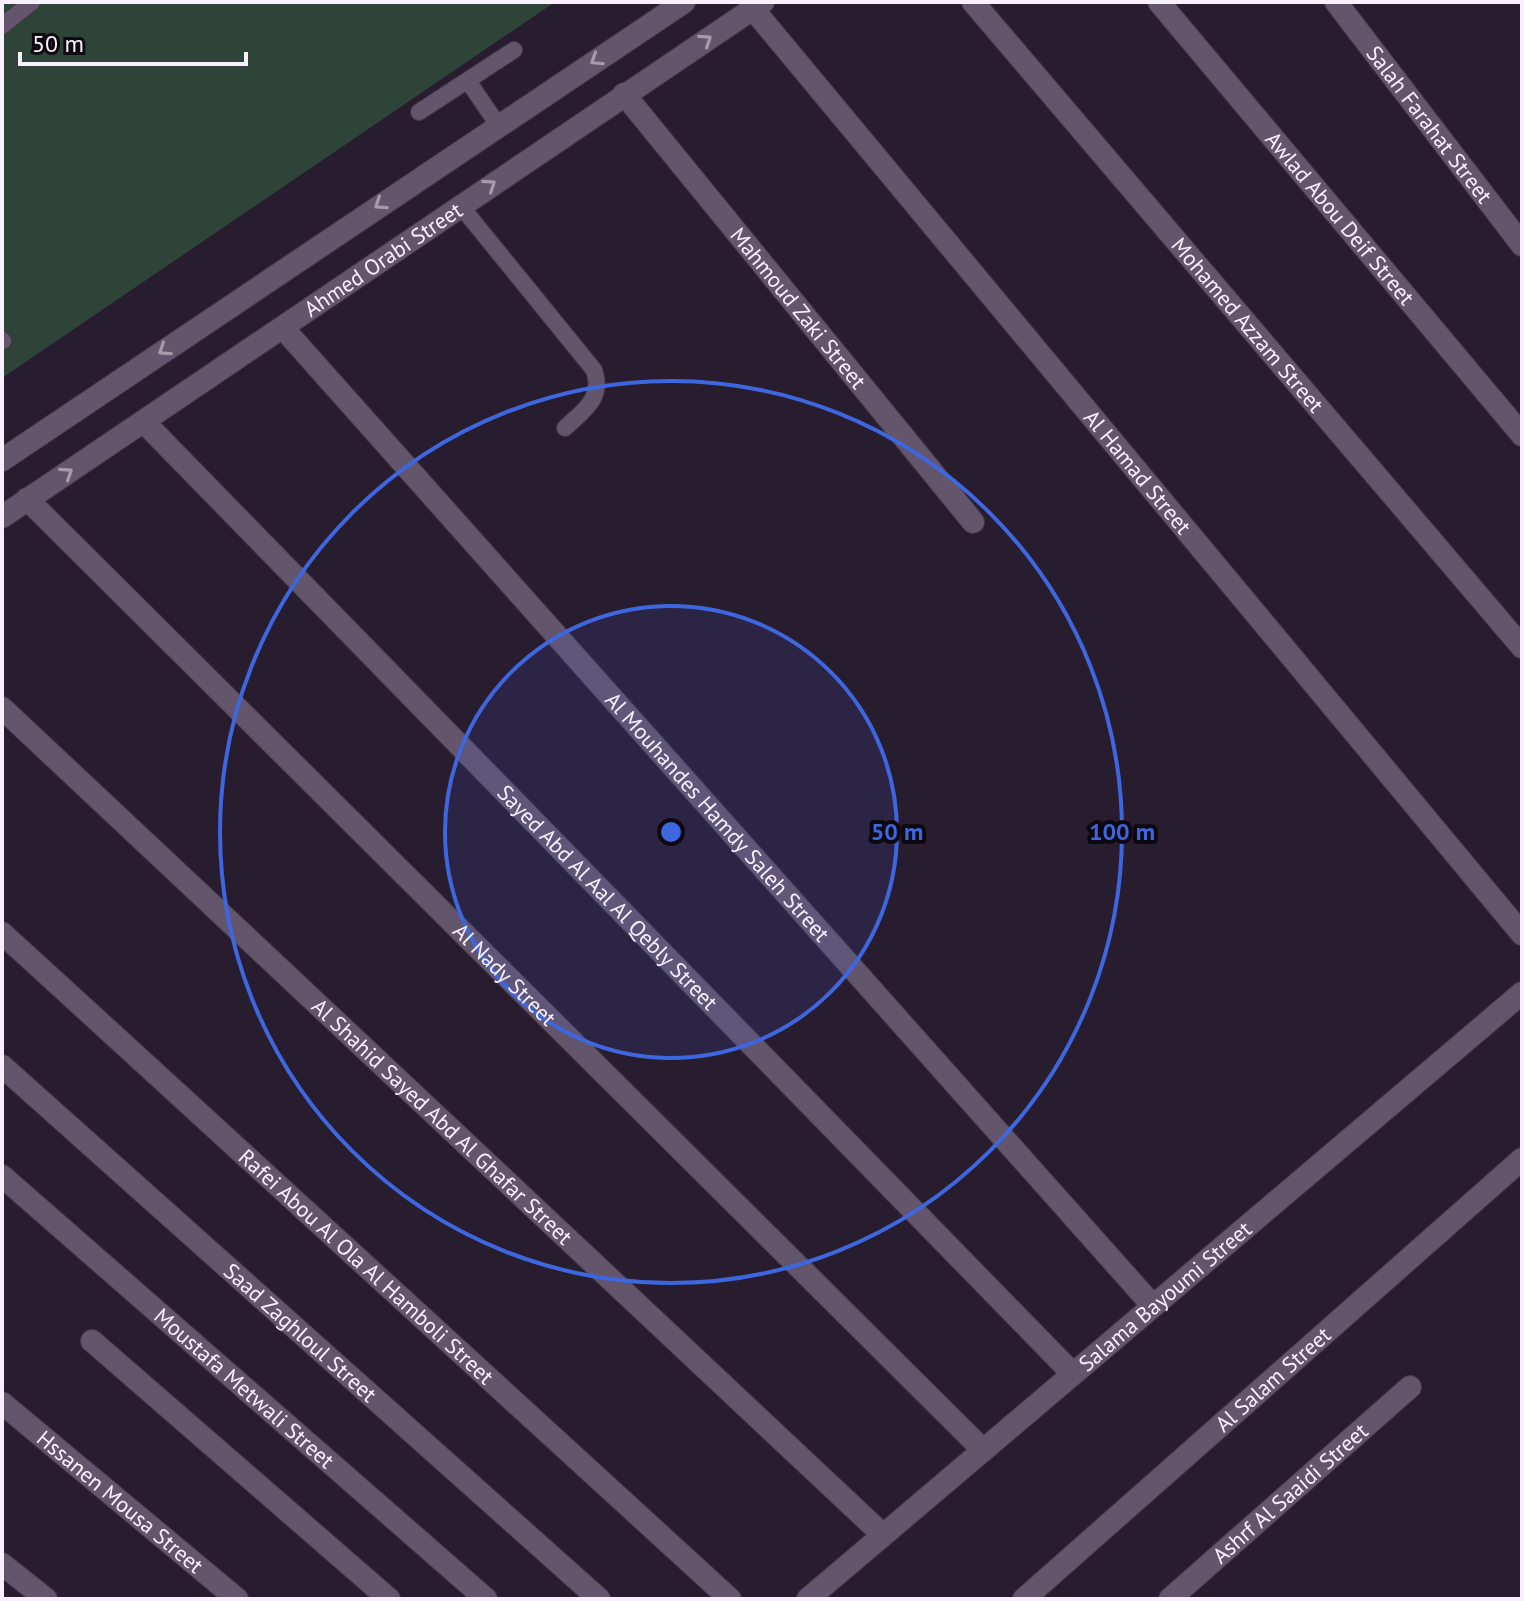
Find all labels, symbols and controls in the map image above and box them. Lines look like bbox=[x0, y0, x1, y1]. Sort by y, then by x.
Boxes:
scale bar bbox=[20, 16, 246, 66]
text: 50 m bbox=[32, 28, 84, 59]
one-way arrow bbox=[697, 35, 712, 50]
street label: Salah Farahat Street bbox=[1360, 40, 1499, 209]
one-way arrow bbox=[590, 50, 605, 65]
street label: Awlad Abou Deif Street bbox=[1259, 126, 1421, 311]
one-way arrow bbox=[481, 180, 496, 195]
street label: Ahmed Orabi Street bbox=[298, 195, 468, 323]
one-way arrow bbox=[374, 195, 388, 210]
street label: Mahmoud Zaki Street bbox=[724, 221, 873, 395]
street label: Mohamed Azzam Street bbox=[1165, 232, 1331, 419]
one-way arrow bbox=[159, 340, 173, 355]
street label: Al Hamad Street bbox=[1078, 404, 1198, 540]
one-way arrow bbox=[58, 468, 72, 483]
street label: Al Mouhandes Hamdy Saleh Street bbox=[599, 686, 836, 948]
street label: Sayed Abd Al Aal Al Qebly Street bbox=[492, 779, 724, 1016]
text: 50 m bbox=[871, 816, 923, 847]
text: 100 m bbox=[1089, 816, 1155, 847]
centre of rings bbox=[657, 818, 685, 846]
street label: Al Nady Street bbox=[447, 917, 563, 1032]
street label: Al Shahid Sayed Abd Al Ghafar Street bbox=[306, 992, 579, 1251]
street label: Rafei Abou Al Ola Al Hamboli Street bbox=[233, 1143, 500, 1391]
street label: Salama Bayoumi Street bbox=[1073, 1215, 1257, 1377]
street label: Saad Zaghloul Street bbox=[218, 1257, 383, 1408]
street label: Moustafa Metwali Street bbox=[149, 1302, 341, 1475]
street label: Al Salam Street bbox=[1209, 1320, 1337, 1438]
street label: Ashrf Al Saaidi Street bbox=[1206, 1417, 1374, 1569]
street label: Hssanen Mousa Street bbox=[31, 1424, 210, 1580]

